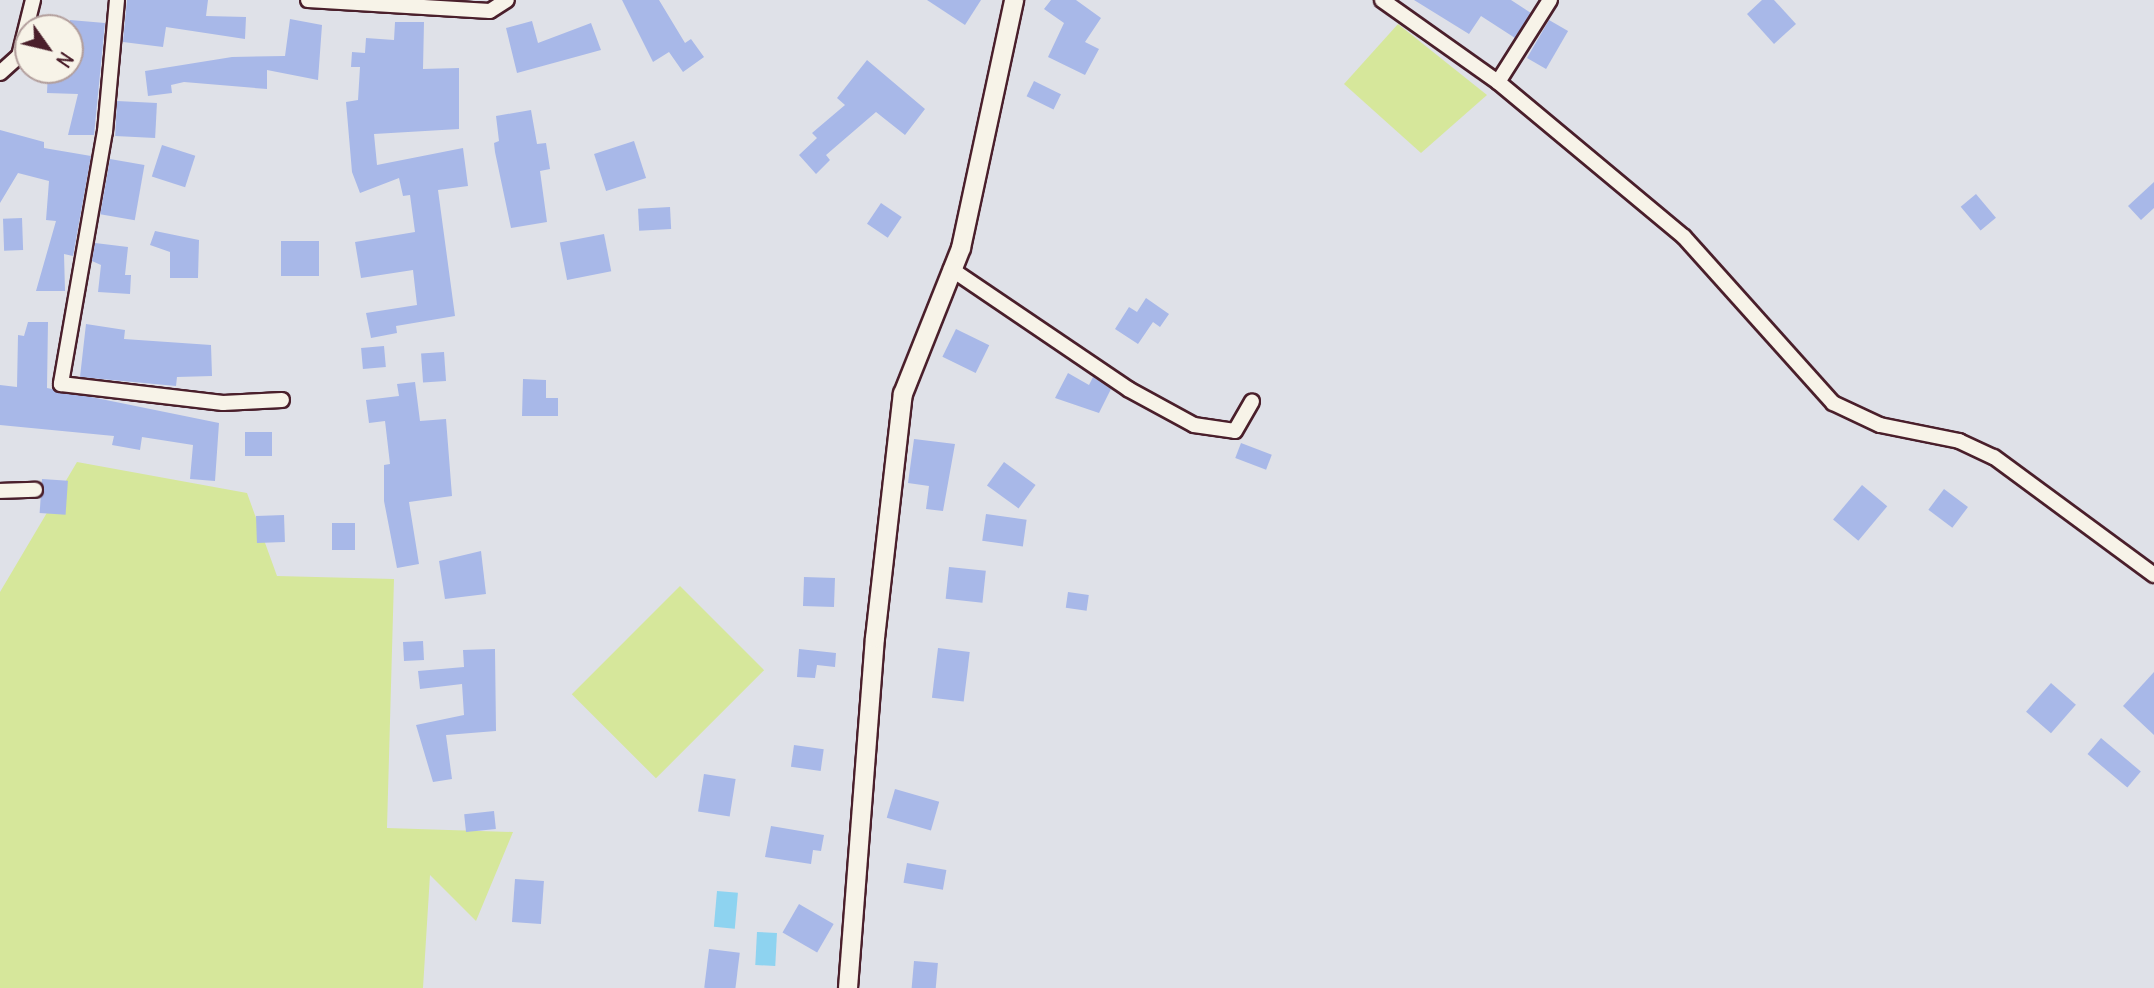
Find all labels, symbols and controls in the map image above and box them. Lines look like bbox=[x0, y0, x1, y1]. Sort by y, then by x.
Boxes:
north arrow bbox=[14, 14, 84, 84]
text: N bbox=[51, 47, 78, 72]

